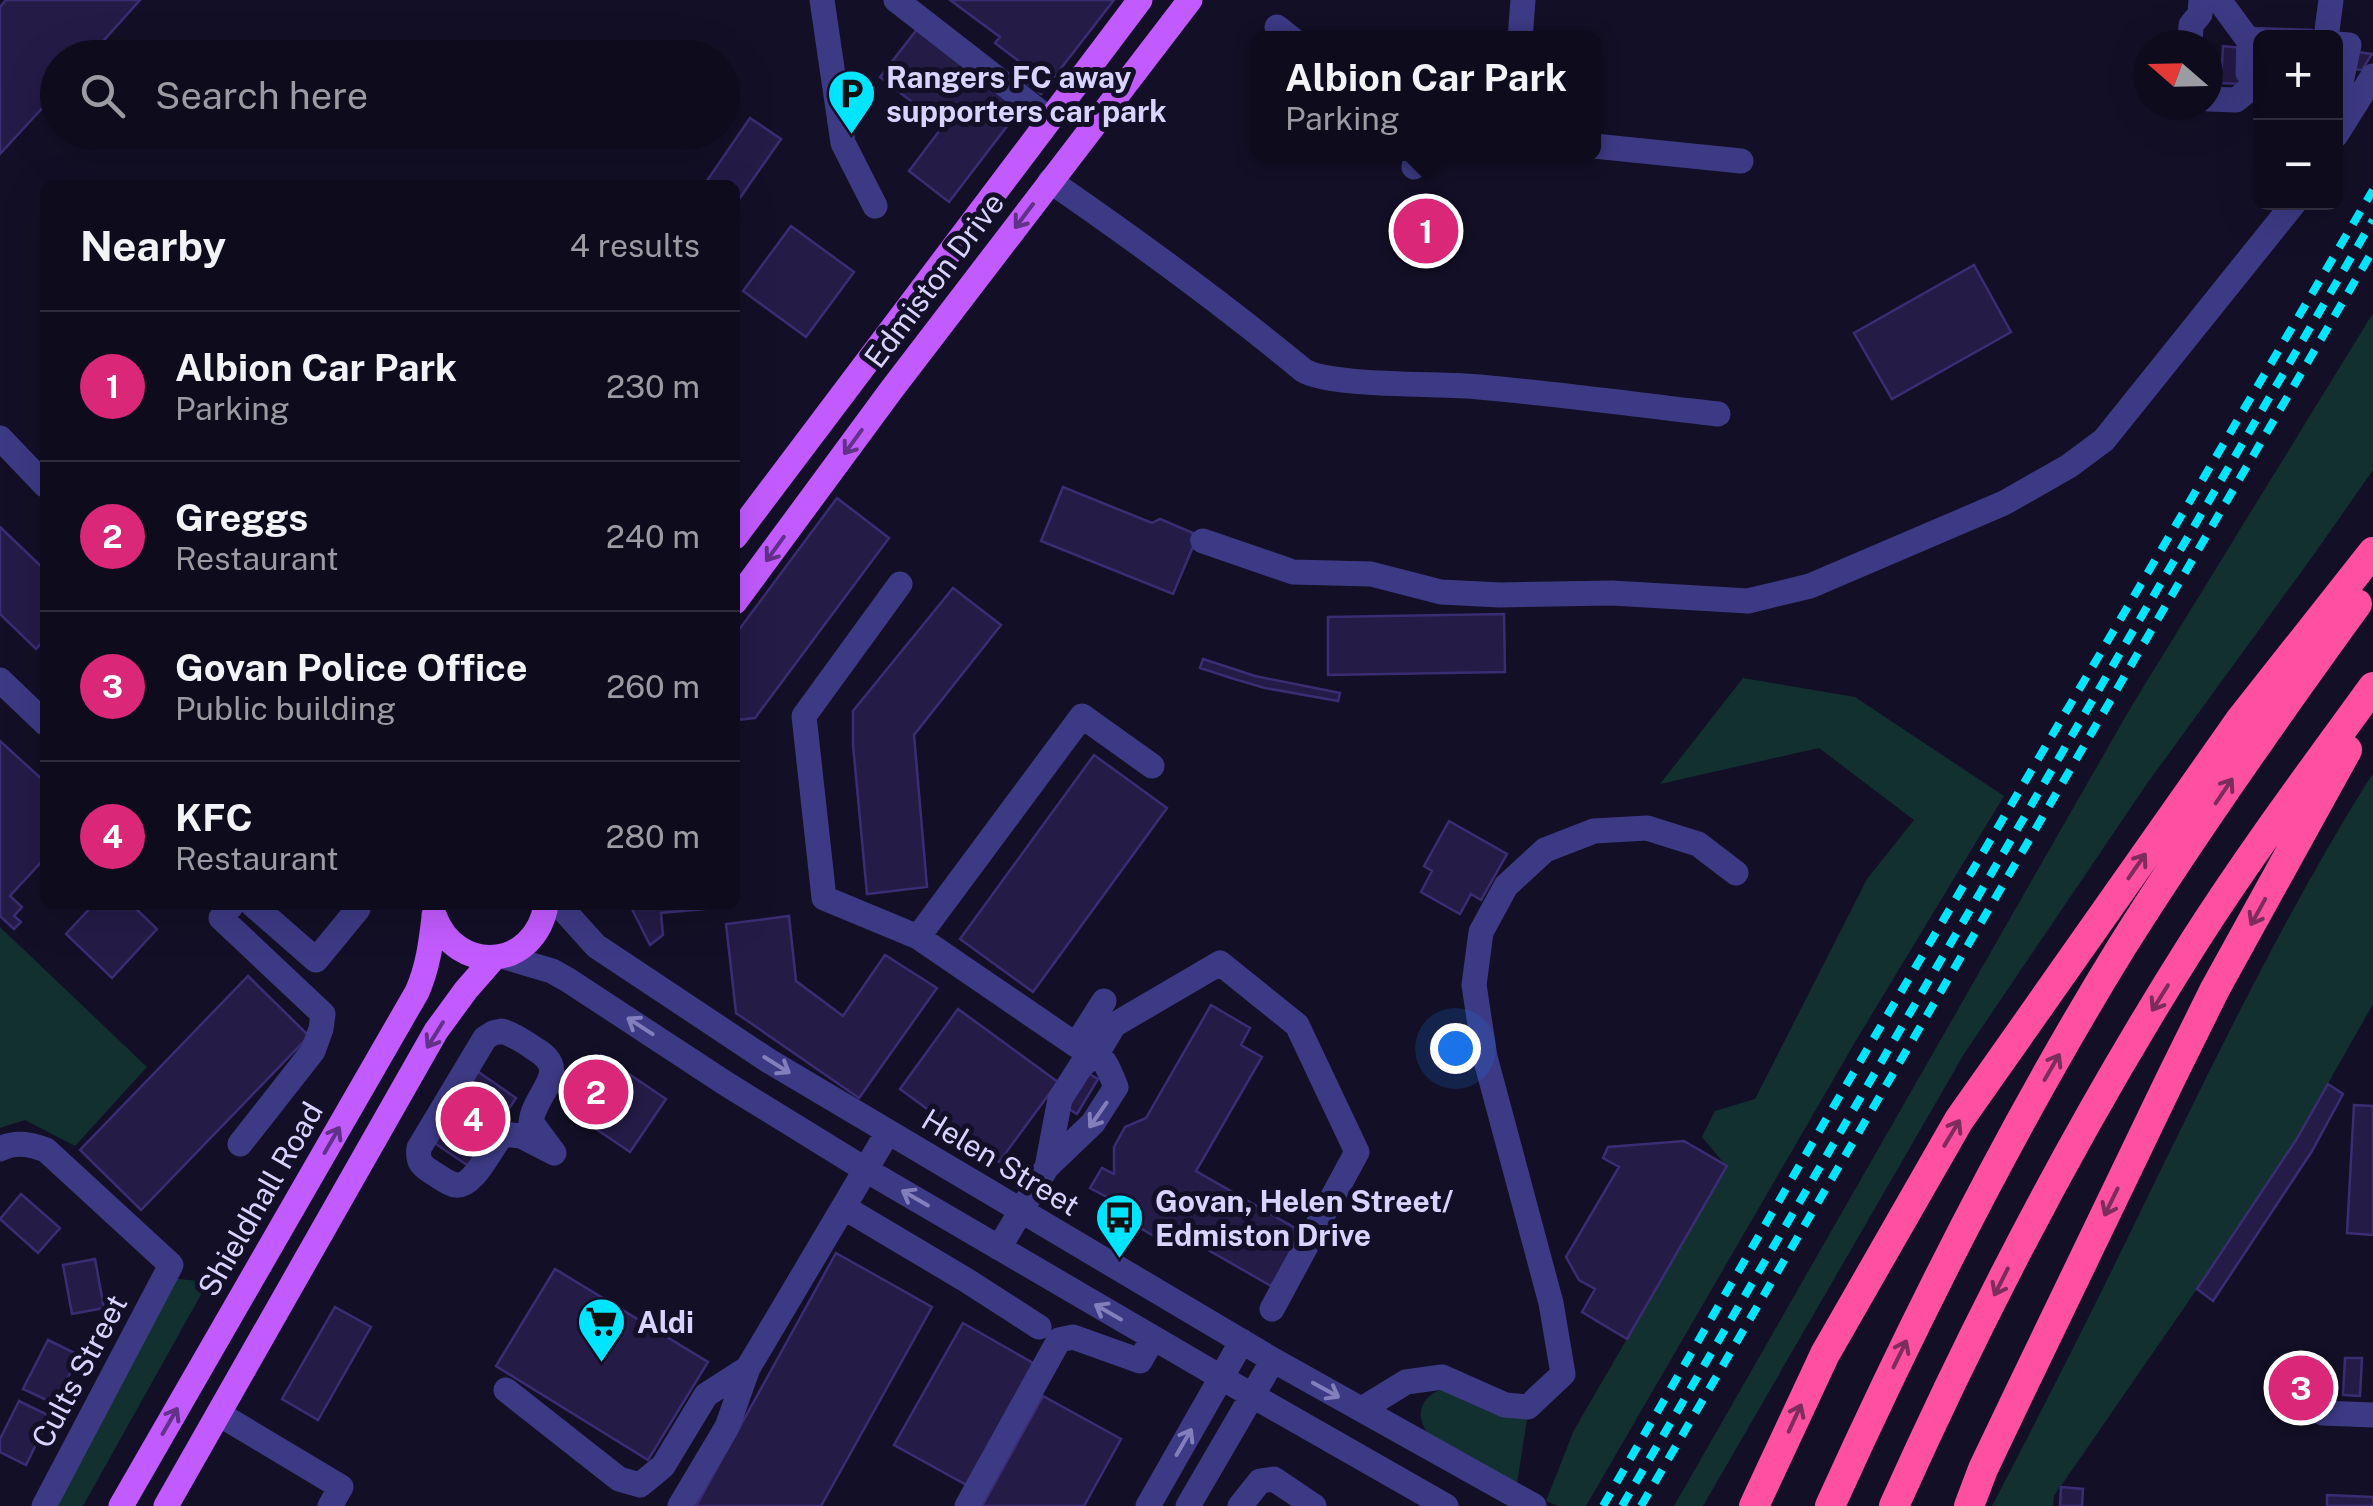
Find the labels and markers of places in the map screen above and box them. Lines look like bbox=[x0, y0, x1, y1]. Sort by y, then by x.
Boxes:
place label: Rangers FC away supporters car park bbox=[886, 59, 1167, 129]
parking icon: Rangers FC away supporters car park bbox=[825, 68, 877, 136]
pin: 1 bbox=[1394, 194, 1458, 268]
pin: 2 bbox=[564, 1054, 628, 1130]
pin: 4 bbox=[440, 1082, 506, 1156]
place label: Govan, Helen Street/ Edmiston Drive bbox=[1155, 1183, 1453, 1253]
bus stop icon: Govan, Helen Street/ Edmiston Drive bbox=[1094, 1192, 1146, 1260]
supermarket icon: Aldi bbox=[576, 1296, 628, 1364]
place label: Aldi bbox=[637, 1304, 694, 1340]
pin: 3 bbox=[2268, 1350, 2334, 1426]

